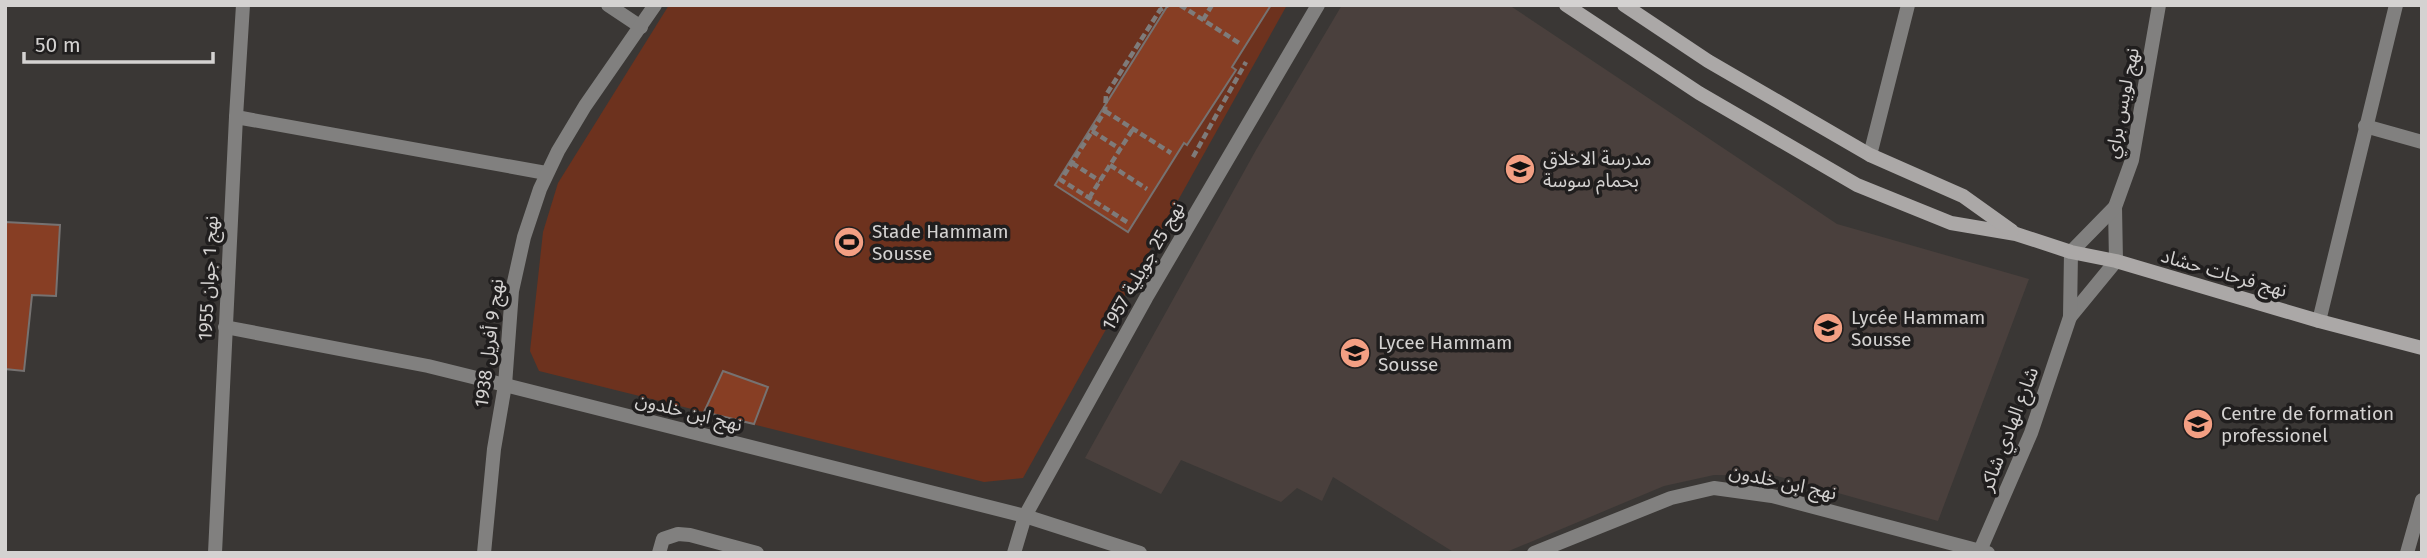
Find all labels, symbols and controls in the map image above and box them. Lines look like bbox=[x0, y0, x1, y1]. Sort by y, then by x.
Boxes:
scale bar bbox=[24, 21, 214, 65]
text: 50 m bbox=[35, 32, 81, 58]
street label: نهج لويس براي bbox=[2100, 46, 2147, 161]
place label: مدرسة الاخلاق بحمام سوسة bbox=[1543, 147, 1652, 195]
school or university icon: مدرسة الاخلاق بحمام سوسة bbox=[1503, 152, 1537, 186]
street label: نهج 25 جويلية 1957 bbox=[1097, 198, 1192, 336]
street label: نهج 1 جوان 1955 bbox=[193, 215, 226, 341]
place label: Stade Hammam Sousse bbox=[872, 220, 1009, 265]
sports icon: Stade Hammam Sousse bbox=[832, 225, 866, 259]
street label: نهج فرحات حشاد bbox=[2158, 244, 2290, 305]
street label: نهج 9 أفريل 1938 bbox=[470, 277, 511, 409]
place label: Lycée Hammam Sousse bbox=[1851, 306, 1985, 351]
school or university icon: Lycée Hammam Sousse bbox=[1811, 311, 1845, 345]
place label: Lycee Hammam Sousse bbox=[1378, 331, 1512, 376]
school or university icon: Lycee Hammam Sousse bbox=[1338, 336, 1372, 370]
street label: شارع الهادي شاكر bbox=[1974, 364, 2046, 496]
street label: نهج ابن خلدون bbox=[633, 388, 745, 439]
place label: Centre de formation professionel bbox=[2221, 402, 2394, 447]
school or university icon: Centre de formation professionel bbox=[2181, 407, 2215, 441]
street label: نهج ابن خلدون bbox=[1727, 459, 1839, 508]

